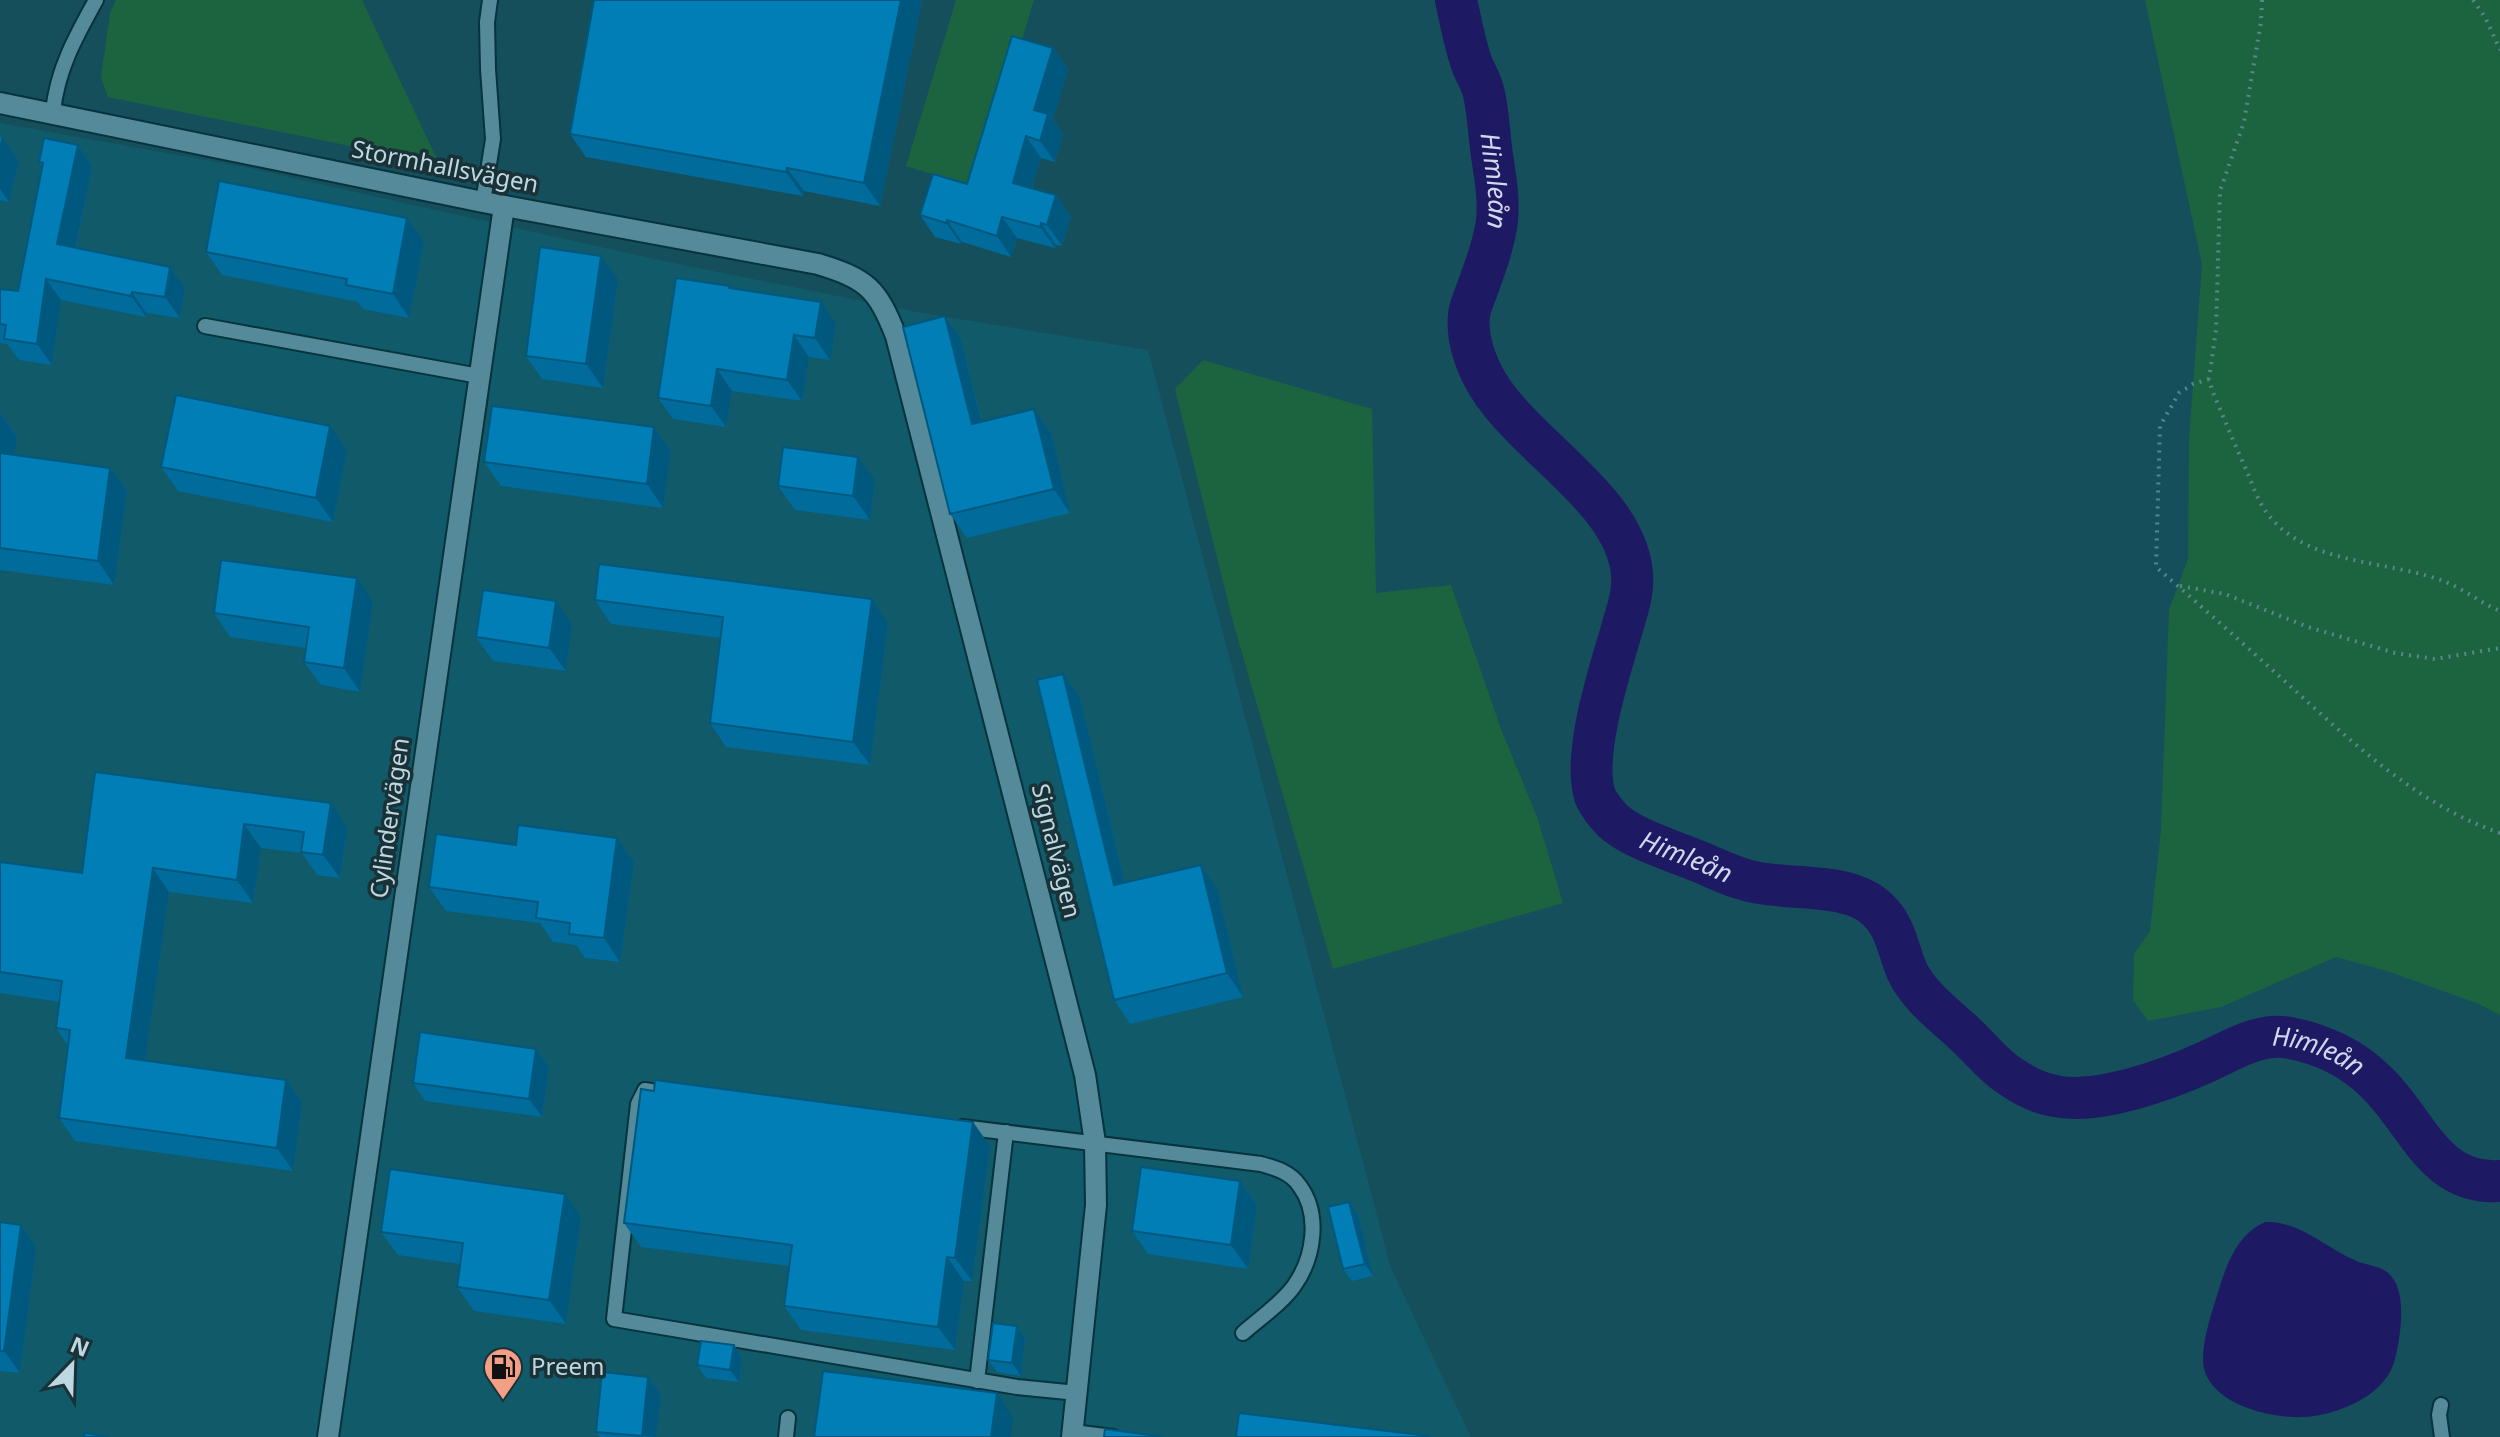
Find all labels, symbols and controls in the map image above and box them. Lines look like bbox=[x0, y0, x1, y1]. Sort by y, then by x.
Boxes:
street label: Stormhallsvägen bbox=[349, 131, 542, 200]
water label: Himleån bbox=[1472, 131, 1517, 232]
street label: Cylindervägen bbox=[361, 735, 416, 900]
street label: Signalvägen bbox=[1025, 780, 1090, 921]
water label: Himleån bbox=[1635, 821, 1738, 891]
water label: Himleån bbox=[2271, 1017, 2373, 1083]
north arrow bbox=[32, 1325, 112, 1405]
text: N bbox=[66, 1328, 94, 1363]
fuel station icon: Preem bbox=[482, 1346, 524, 1401]
place label: Preem bbox=[531, 1349, 604, 1382]

